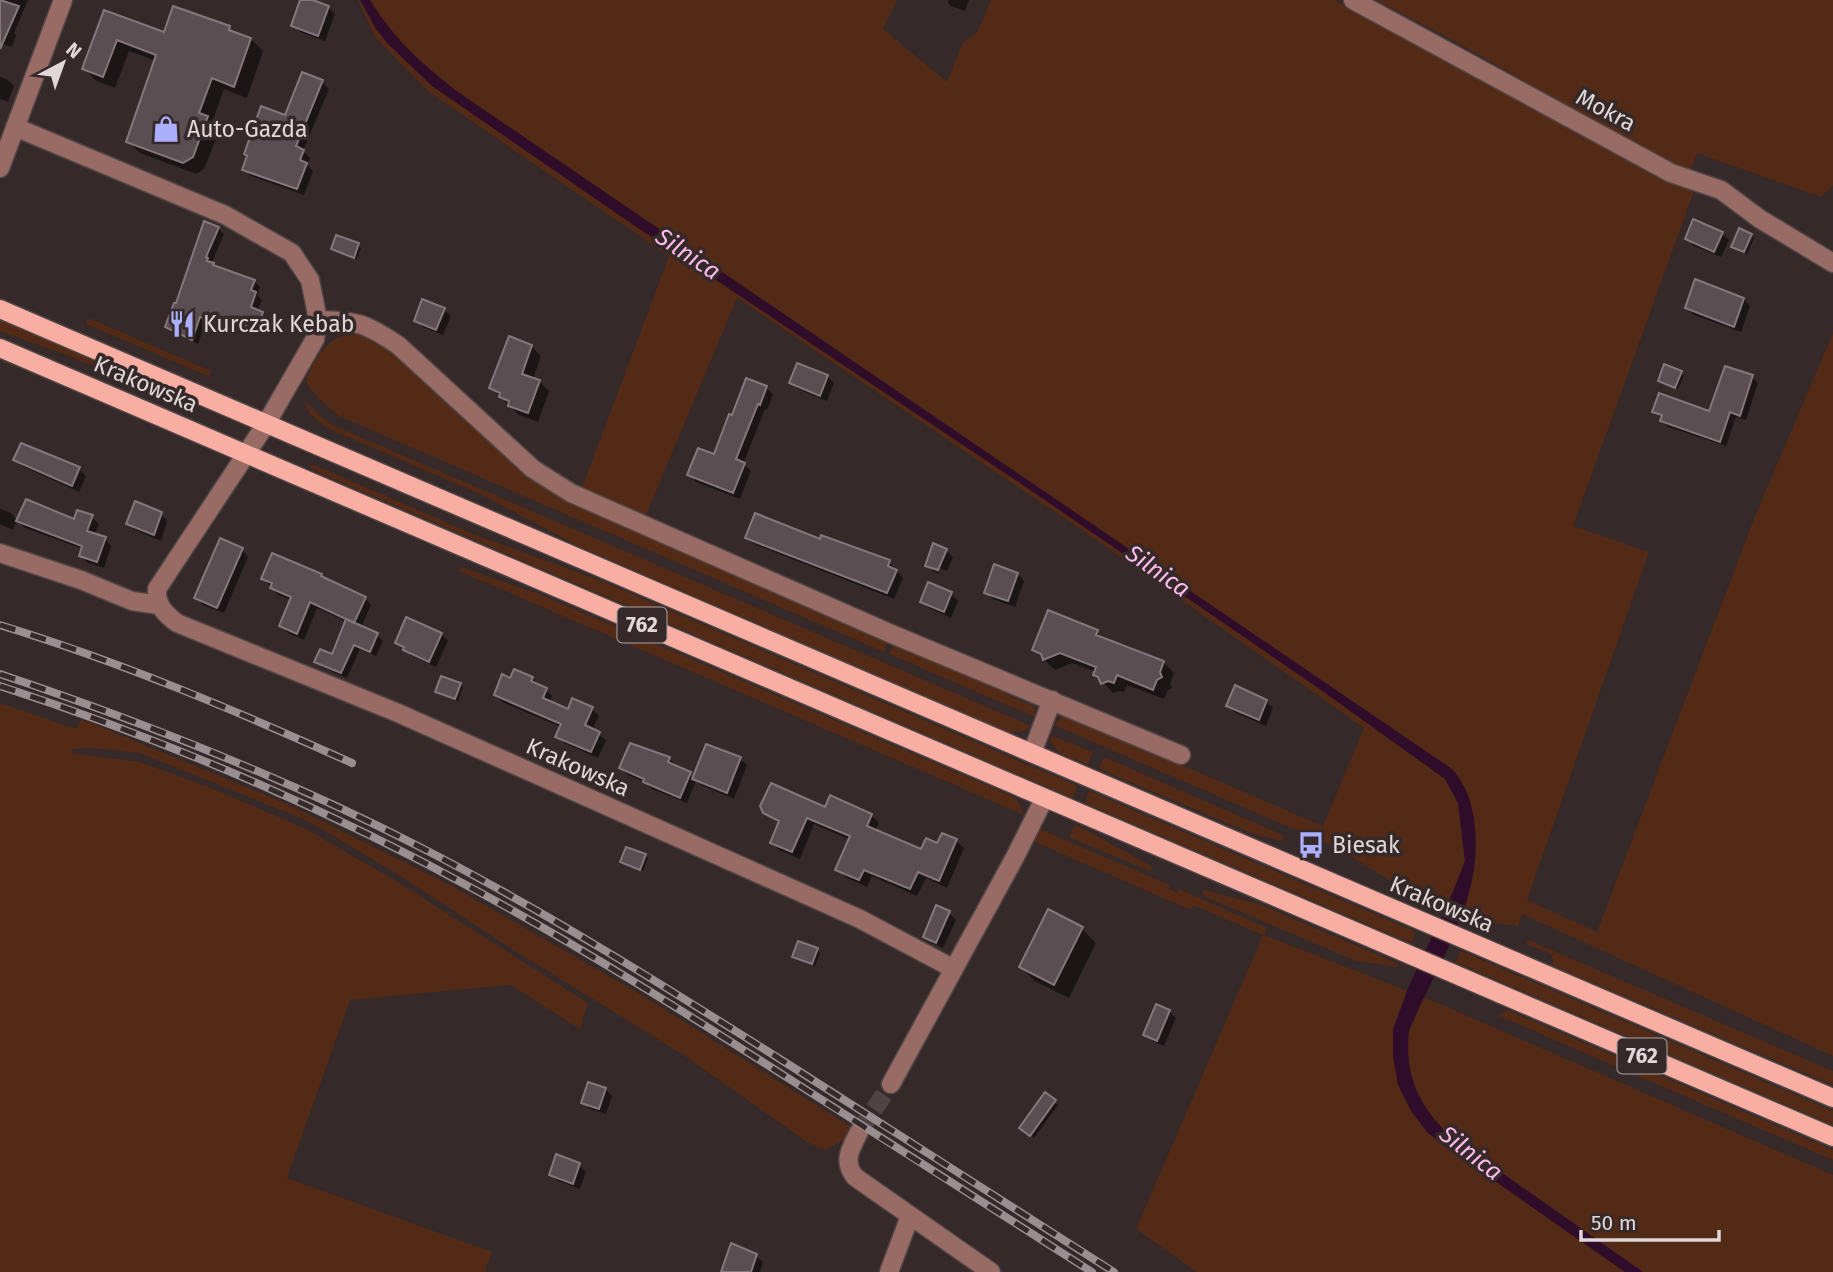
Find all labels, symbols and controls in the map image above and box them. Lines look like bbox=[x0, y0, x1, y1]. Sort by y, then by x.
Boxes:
north arrow bbox=[28, 28, 98, 98]
text: N bbox=[62, 38, 86, 63]
street label: Mokra bbox=[1571, 83, 1641, 137]
shop icon: Auto-Gazda bbox=[151, 114, 181, 144]
place label: Auto-Gazda bbox=[187, 115, 307, 143]
water label: Silnica bbox=[650, 222, 726, 286]
restaurant icon: Kurczak Kebab bbox=[167, 309, 197, 339]
place label: Kurczak Kebab bbox=[203, 310, 354, 338]
street label: Krakowska bbox=[90, 350, 202, 418]
water label: Silnica bbox=[1120, 538, 1195, 603]
road number: 762 bbox=[618, 608, 666, 642]
street label: Krakowska bbox=[522, 732, 634, 802]
bus stop icon: Biesak bbox=[1296, 830, 1326, 860]
place label: Biesak bbox=[1332, 831, 1400, 859]
street label: Krakowska bbox=[1386, 870, 1498, 938]
road number: 762 bbox=[1618, 1038, 1666, 1074]
water label: Silnica bbox=[1433, 1119, 1508, 1186]
scale bar bbox=[1581, 1198, 1719, 1242]
text: 50 m bbox=[1591, 1210, 1637, 1236]

